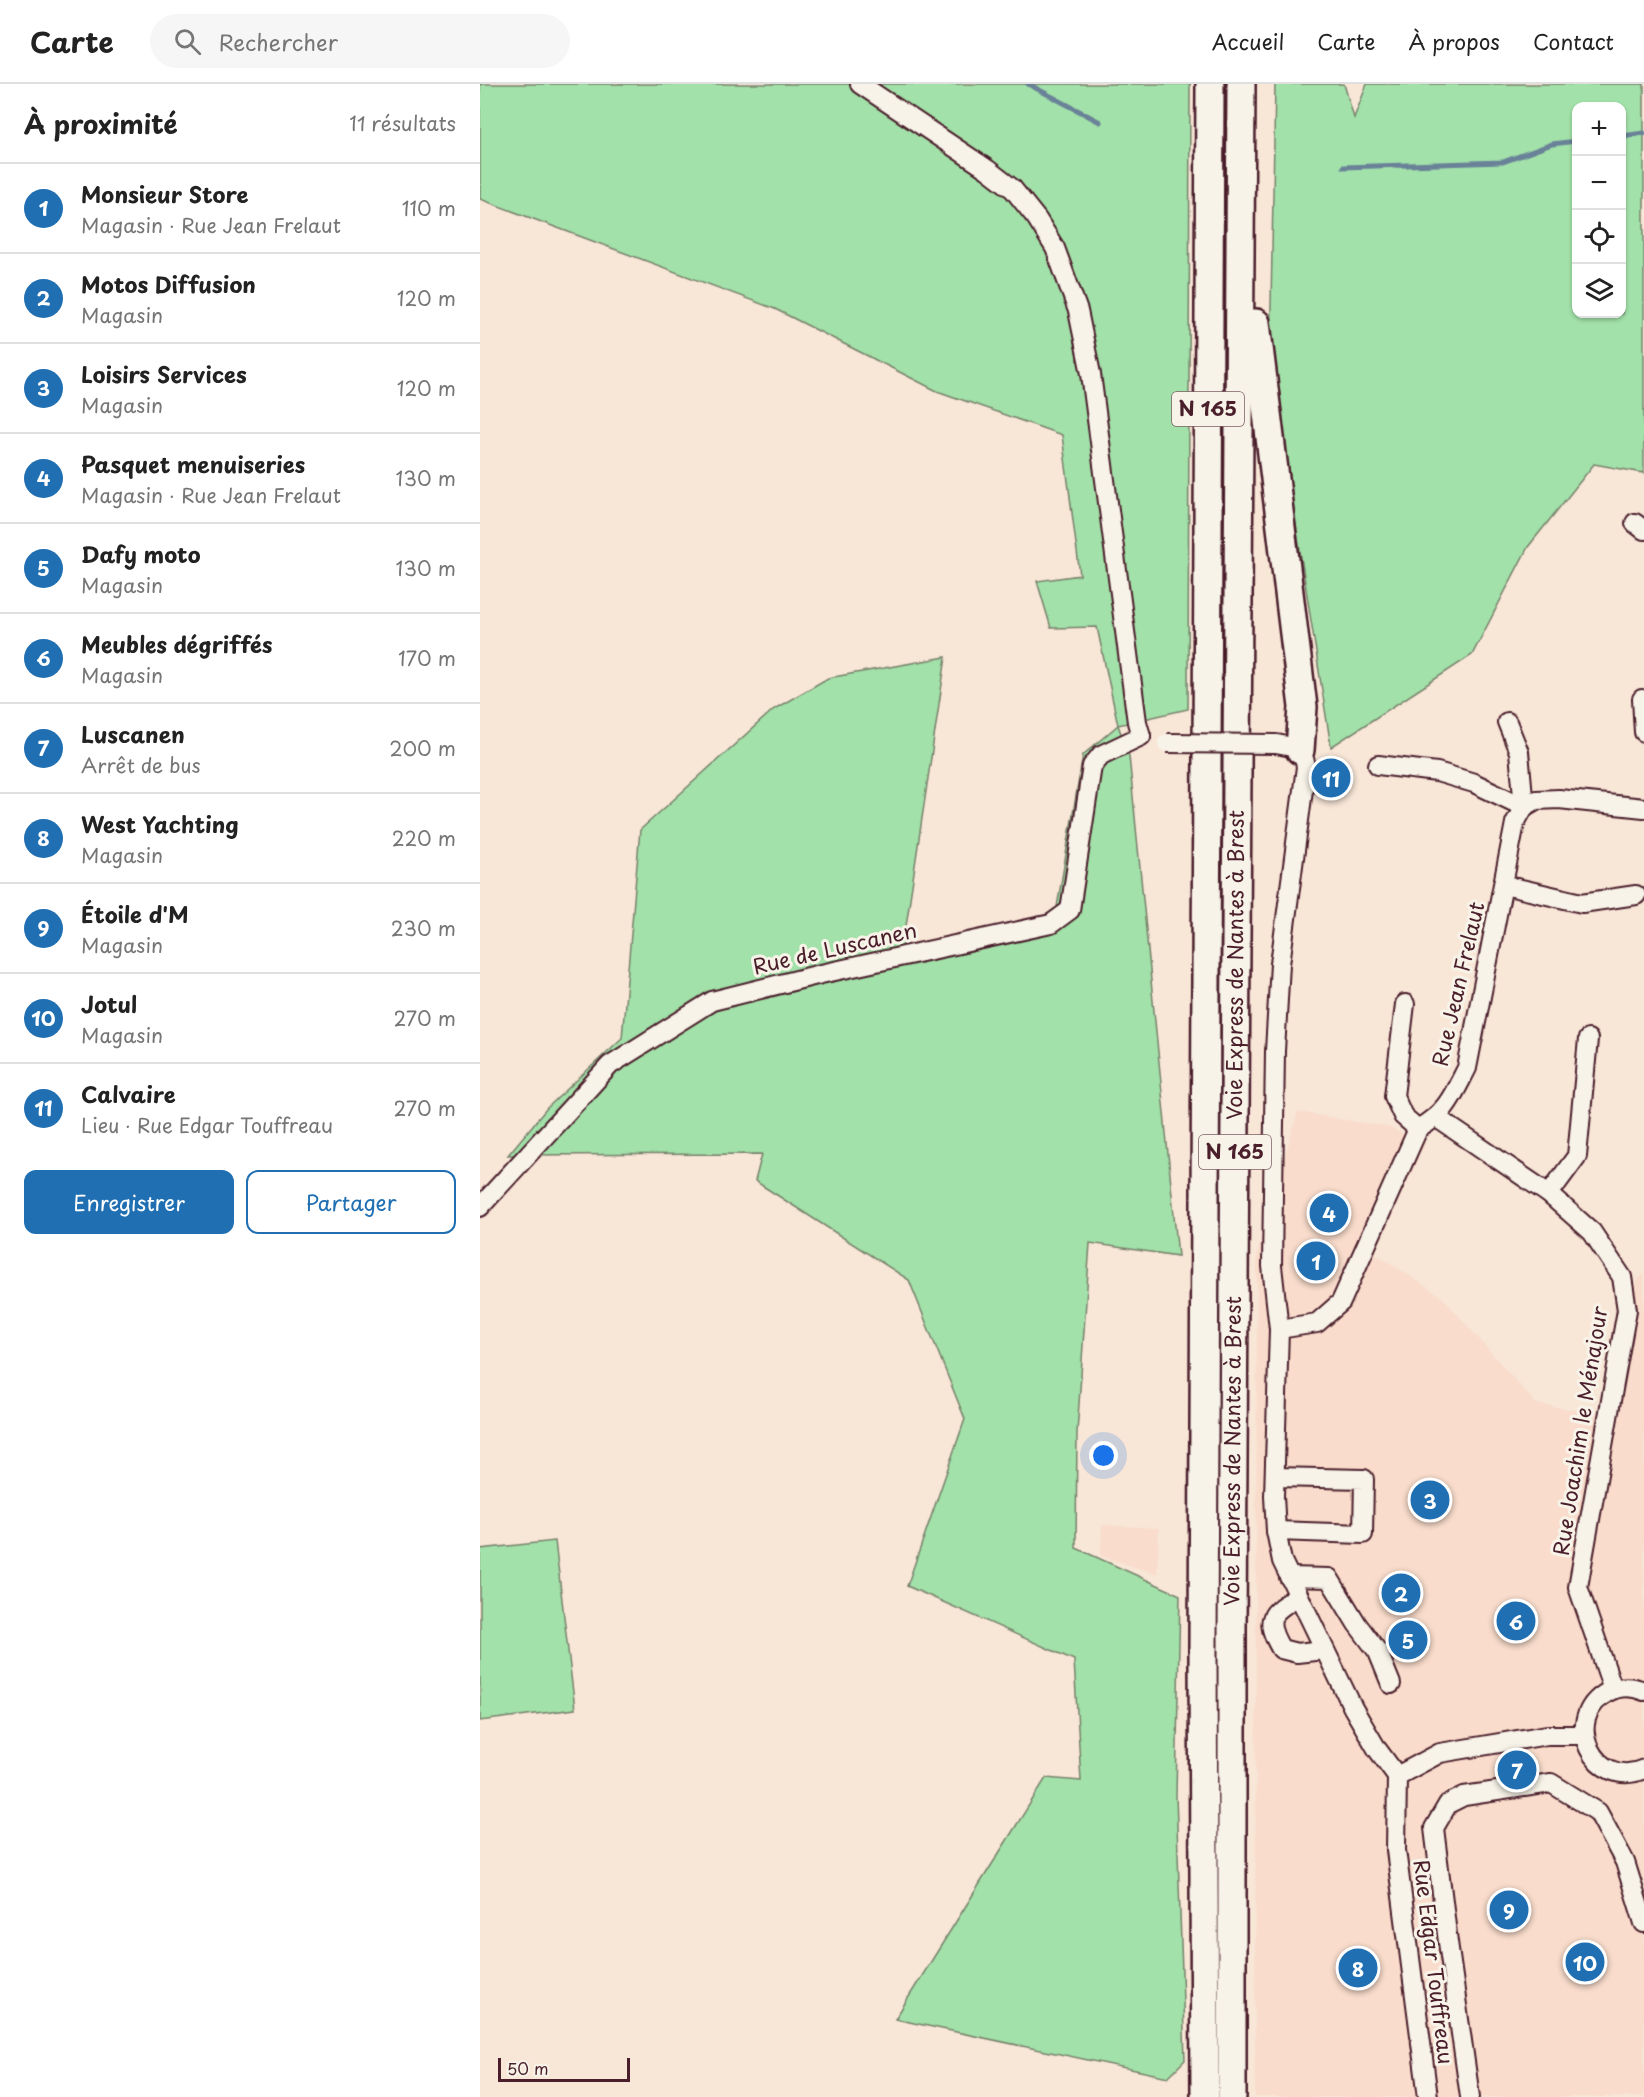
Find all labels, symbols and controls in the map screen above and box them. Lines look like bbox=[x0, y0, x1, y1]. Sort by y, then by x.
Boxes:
search box bbox=[150, 14, 570, 68]
text: Carte bbox=[30, 20, 114, 63]
icon: search bbox=[171, 25, 204, 58]
text: Rechercher bbox=[219, 25, 338, 58]
text: Accueil bbox=[1212, 25, 1284, 57]
text: Carte bbox=[1317, 25, 1375, 57]
text: À propos bbox=[1408, 25, 1500, 57]
text: Contact bbox=[1533, 25, 1614, 57]
map controls bbox=[1572, 102, 1626, 318]
button: + bbox=[1572, 102, 1626, 156]
text: À proximité bbox=[24, 104, 178, 143]
text: 11 résultats bbox=[349, 108, 456, 138]
button: − bbox=[1572, 156, 1626, 210]
text: Monsieur Store bbox=[81, 177, 248, 210]
text: 1 bbox=[39, 193, 48, 223]
text: 110 m bbox=[402, 193, 456, 223]
text: Magasin · Rue Jean Frelaut bbox=[81, 210, 341, 240]
button: locate bbox=[1572, 210, 1626, 264]
button: layers bbox=[1572, 264, 1626, 318]
text: Motos Diffusion bbox=[81, 267, 256, 300]
text: 2 bbox=[36, 283, 51, 313]
text: 120 m bbox=[397, 283, 456, 313]
text: Magasin bbox=[81, 300, 163, 330]
text: Loisirs Services bbox=[81, 357, 247, 390]
text: 3 bbox=[37, 373, 50, 403]
text: 120 m bbox=[397, 373, 456, 403]
text: Magasin bbox=[81, 390, 163, 420]
road number: N 165 bbox=[1172, 392, 1244, 426]
text: Pasquet menuiseries bbox=[81, 447, 305, 480]
text: 4 bbox=[37, 463, 50, 493]
text: 130 m bbox=[396, 463, 456, 493]
text: Magasin · Rue Jean Frelaut bbox=[81, 480, 341, 510]
text: Dafy moto bbox=[81, 537, 201, 570]
text: 5 bbox=[37, 553, 50, 583]
text: 130 m bbox=[396, 553, 456, 583]
text: Magasin bbox=[81, 570, 163, 600]
text: Meubles dégriffés bbox=[81, 627, 273, 660]
text: 6 bbox=[36, 643, 51, 673]
text: 170 m bbox=[398, 643, 456, 673]
text: Magasin bbox=[81, 660, 163, 690]
text: Luscanen bbox=[81, 717, 185, 750]
text: 7 bbox=[38, 733, 49, 763]
text: 200 m bbox=[389, 733, 456, 763]
text: Arrêt de bus bbox=[81, 750, 201, 780]
pin: 11 bbox=[1312, 756, 1350, 800]
text: West Yachting bbox=[81, 807, 239, 840]
street label: Voie Express de Nantes à Brest bbox=[1217, 810, 1251, 1120]
text: 8 bbox=[37, 823, 50, 853]
text: 220 m bbox=[392, 823, 456, 853]
text: Magasin bbox=[81, 840, 163, 870]
text: Étoile d'M bbox=[81, 897, 189, 930]
street label: Rue Jean Frelaut bbox=[1423, 898, 1492, 1069]
text: 9 bbox=[38, 913, 49, 943]
text: 230 m bbox=[391, 913, 456, 943]
street label: Rue de Luscanen bbox=[749, 913, 920, 981]
text: Magasin bbox=[81, 930, 163, 960]
text: Jotul bbox=[81, 987, 137, 1020]
text: 10 bbox=[31, 1003, 56, 1033]
text: 270 m bbox=[393, 1003, 456, 1033]
text: Magasin bbox=[81, 1020, 163, 1050]
text: Calvaire bbox=[81, 1077, 176, 1110]
text: 11 bbox=[34, 1093, 53, 1123]
text: 270 m bbox=[393, 1093, 456, 1123]
text: Lieu · Rue Edgar Touffreau bbox=[81, 1110, 333, 1140]
road number: N 165 bbox=[1199, 1135, 1271, 1169]
button: Enregistrer bbox=[24, 1170, 234, 1234]
button: Partager bbox=[246, 1170, 456, 1234]
pin: 4 bbox=[1310, 1190, 1348, 1236]
pin: 1 bbox=[1296, 1238, 1336, 1284]
street label: Voie Express de Nantes à Brest bbox=[1214, 1296, 1248, 1606]
street label: Rue Joachim le Ménajour bbox=[1544, 1304, 1615, 1558]
your location bbox=[1089, 1441, 1118, 1470]
pin: 3 bbox=[1410, 1478, 1450, 1522]
pin: 2 bbox=[1382, 1570, 1420, 1616]
pin: 6 bbox=[1496, 1598, 1536, 1644]
pin: 5 bbox=[1388, 1618, 1428, 1662]
pin: 7 bbox=[1498, 1748, 1536, 1792]
street label: Rue Edgar Touffreau bbox=[1407, 1858, 1463, 2066]
pin: 9 bbox=[1490, 1888, 1528, 1932]
pin: 10 bbox=[1566, 1940, 1604, 1984]
pin: 8 bbox=[1338, 1946, 1378, 1990]
scale bar bbox=[498, 2055, 630, 2082]
text: 50 m bbox=[507, 2056, 548, 2080]

